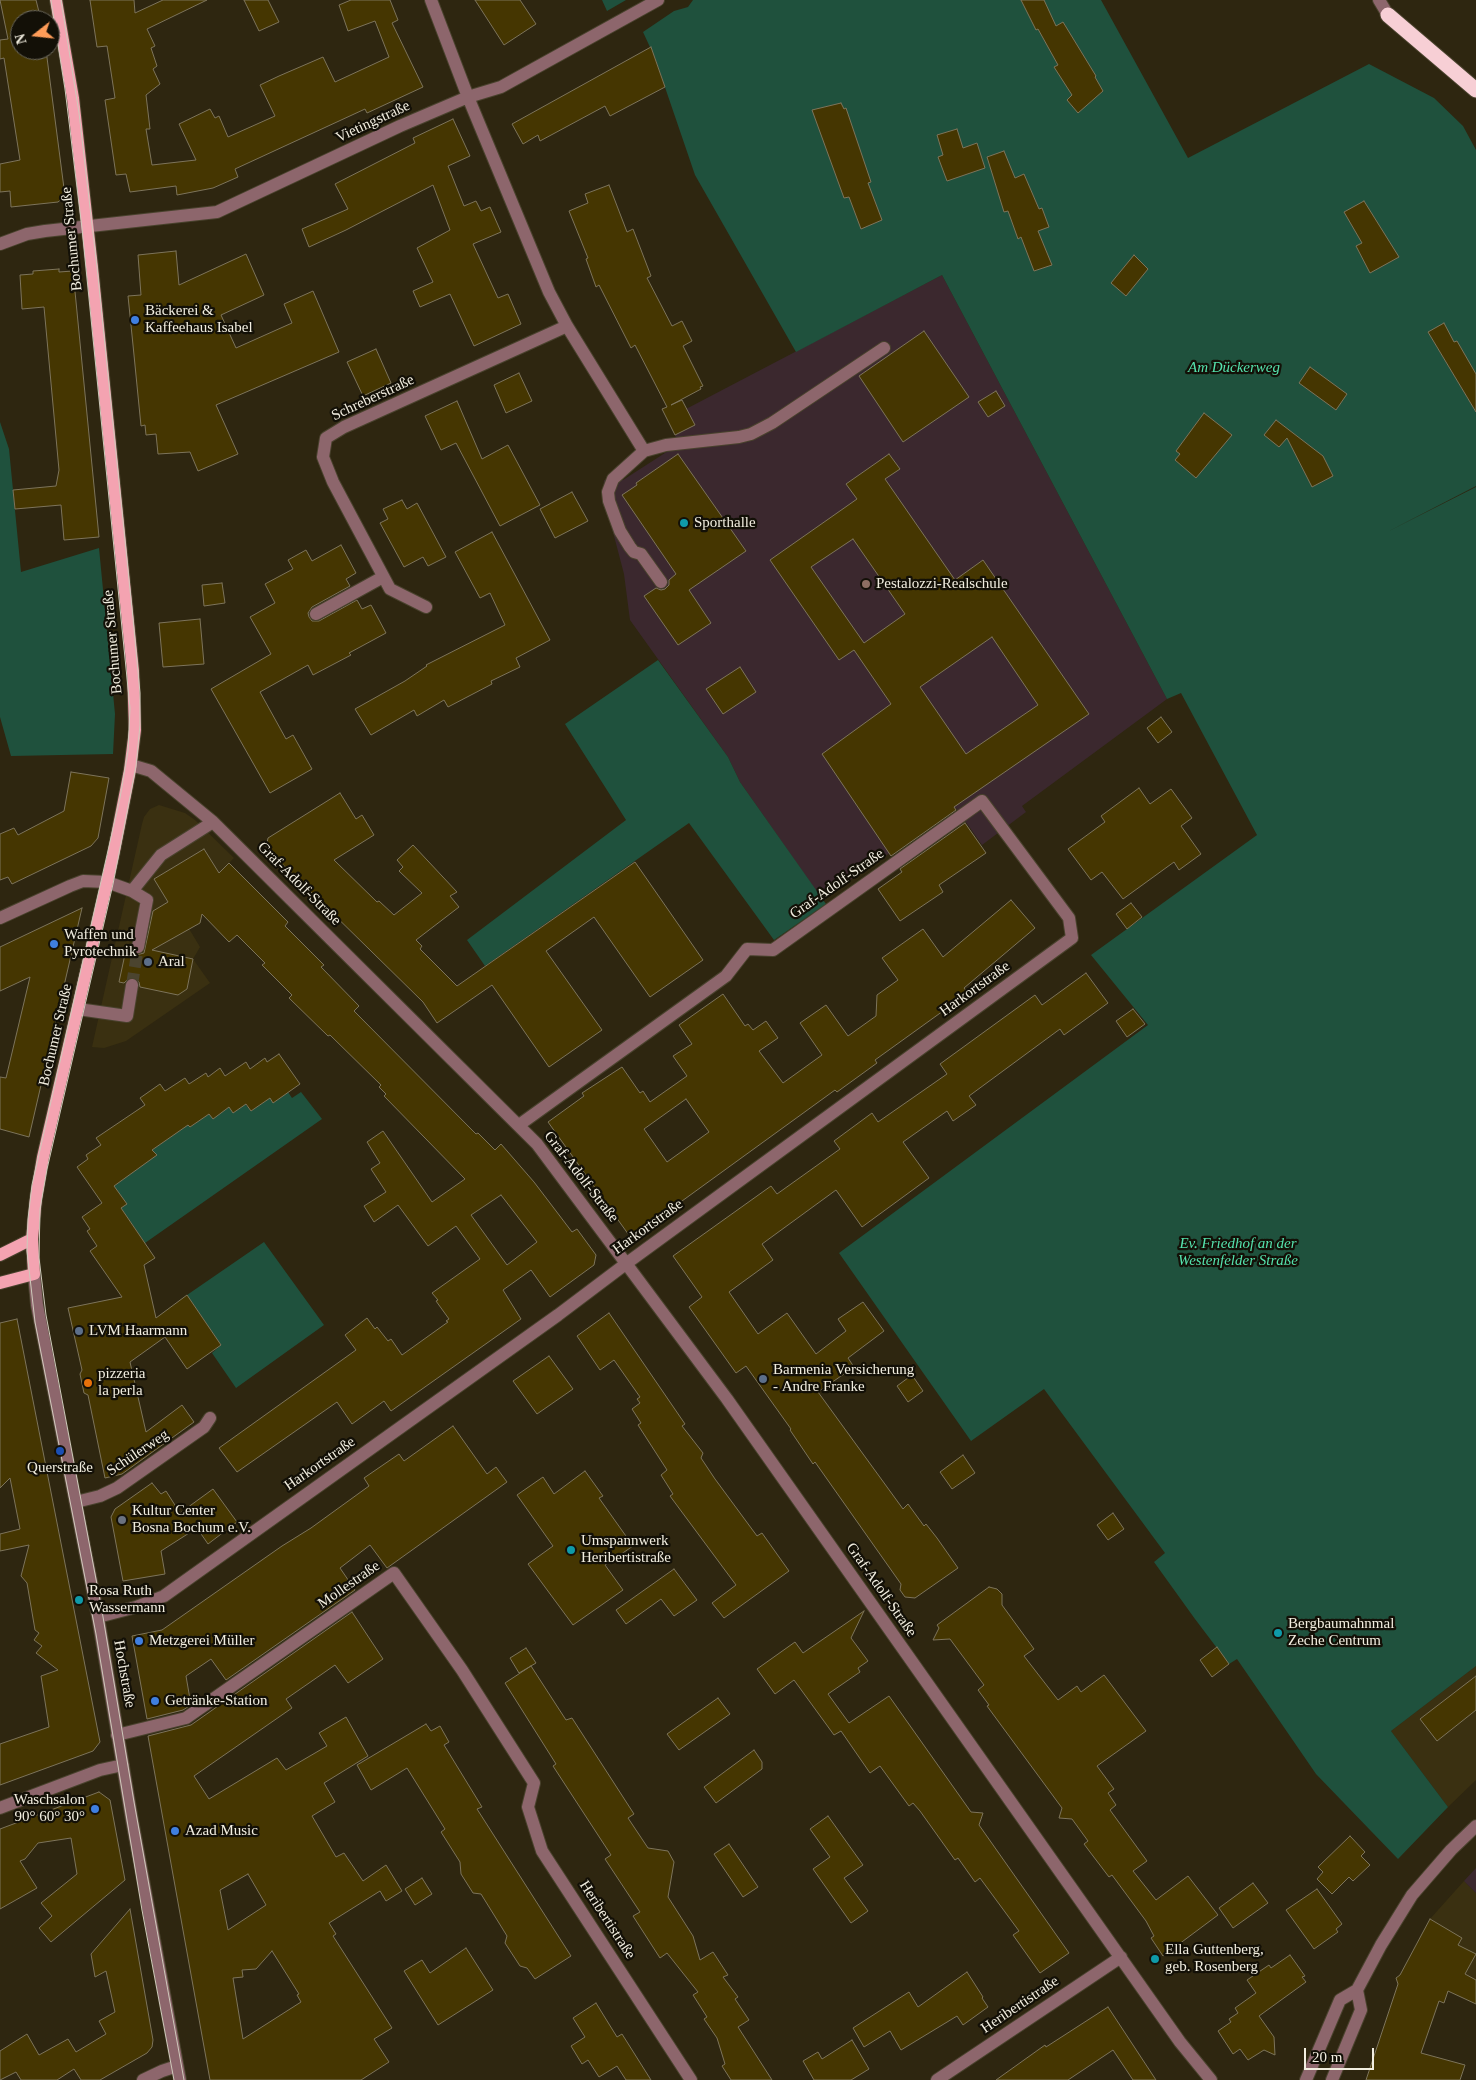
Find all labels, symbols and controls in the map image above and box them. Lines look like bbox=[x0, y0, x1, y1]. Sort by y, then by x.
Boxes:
north arrow bbox=[10, 10, 60, 60]
text: N bbox=[12, 32, 30, 46]
street label: Vietingstraße bbox=[333, 97, 413, 147]
street label: Bochumer Straße bbox=[58, 186, 86, 292]
place label: Bäckerei & Kaffeehaus Isabel bbox=[145, 302, 253, 337]
marker: Bäckerei & Kaffeehaus Isabel bbox=[129, 314, 141, 326]
park label: Am Dückerweg bbox=[1188, 359, 1280, 377]
street label: Schreberstraße bbox=[329, 371, 417, 425]
place label: Sporthalle bbox=[694, 514, 756, 532]
marker: Sporthalle bbox=[678, 517, 690, 529]
place label: Pestalozzi-Realschule bbox=[876, 575, 1008, 593]
marker: Pestalozzi-Realschule bbox=[860, 578, 872, 590]
street label: Bochumer Straße bbox=[99, 589, 127, 695]
street label: Graf-Adolf-Straße bbox=[253, 838, 345, 930]
street label: Graf-Adolf-Straße bbox=[786, 845, 888, 923]
place label: Waffen und Pyrotechnik bbox=[64, 926, 136, 961]
marker: Waffen und Pyrotechnik bbox=[48, 938, 60, 950]
place label: Aral bbox=[158, 953, 185, 971]
marker: Aral bbox=[142, 956, 154, 968]
street label: Harkortstraße bbox=[936, 957, 1014, 1021]
street label: Bochumer Straße bbox=[35, 982, 77, 1088]
street label: Graf-Adolf-Straße bbox=[540, 1128, 622, 1226]
street label: Harkortstraße bbox=[609, 1195, 687, 1259]
park label: Ev. Friedhof an der Westenfelder Straße bbox=[1178, 1235, 1298, 1270]
place label: LVM Haarmann bbox=[89, 1322, 187, 1340]
marker: LVM Haarmann bbox=[73, 1325, 85, 1337]
place label: Barmenia Versicherung - Andre Franke bbox=[773, 1361, 914, 1396]
place label: pizzeria la perla bbox=[98, 1365, 145, 1400]
marker: Barmenia Versicherung - Andre Franke bbox=[757, 1373, 769, 1385]
marker: pizzeria la perla bbox=[82, 1377, 94, 1389]
street label: Schülerweg bbox=[104, 1426, 172, 1480]
street label: Harkortstraße bbox=[281, 1433, 359, 1495]
marker: Querstraße bbox=[54, 1445, 66, 1457]
place label: Querstraße bbox=[27, 1459, 93, 1477]
place label: Kultur Center Bosna Bochum e.V. bbox=[132, 1502, 251, 1537]
marker: Kultur Center Bosna Bochum e.V. bbox=[116, 1514, 128, 1526]
place label: Umspannwerk Heribertistraße bbox=[581, 1532, 671, 1567]
street label: Graf-Adolf-Straße bbox=[842, 1539, 920, 1641]
marker: Umspannwerk Heribertistraße bbox=[565, 1544, 577, 1556]
street label: Mollestraße bbox=[314, 1557, 384, 1613]
place label: Rosa Ruth Wassermann bbox=[89, 1582, 165, 1617]
marker: Rosa Ruth Wassermann bbox=[73, 1594, 85, 1606]
place label: Bergbaumahnmal Zeche Centrum bbox=[1288, 1615, 1394, 1650]
marker: Bergbaumahnmal Zeche Centrum bbox=[1272, 1627, 1284, 1639]
place label: Metzgerei Müller bbox=[149, 1632, 254, 1650]
marker: Metzgerei Müller bbox=[133, 1635, 145, 1647]
street label: Hochstraße bbox=[109, 1639, 139, 1709]
place label: Getränke-Station bbox=[165, 1692, 267, 1710]
marker: Getränke-Station bbox=[149, 1695, 161, 1707]
place label: Waschsalon 90° 60° 30° bbox=[14, 1791, 85, 1826]
marker: Waschsalon 90° 60° 30° bbox=[89, 1803, 101, 1815]
place label: Azad Music bbox=[185, 1822, 258, 1840]
marker: Azad Music bbox=[169, 1825, 181, 1837]
street label: Heribertistraße bbox=[575, 1877, 639, 1963]
place label: Ella Guttenberg, geb. Rosenberg bbox=[1165, 1941, 1264, 1976]
marker: Ella Guttenberg, geb. Rosenberg bbox=[1149, 1953, 1161, 1965]
street label: Heribertistraße bbox=[978, 1972, 1062, 2038]
scale bar bbox=[1306, 2038, 1376, 2070]
text: 20 m bbox=[1312, 2049, 1342, 2065]

